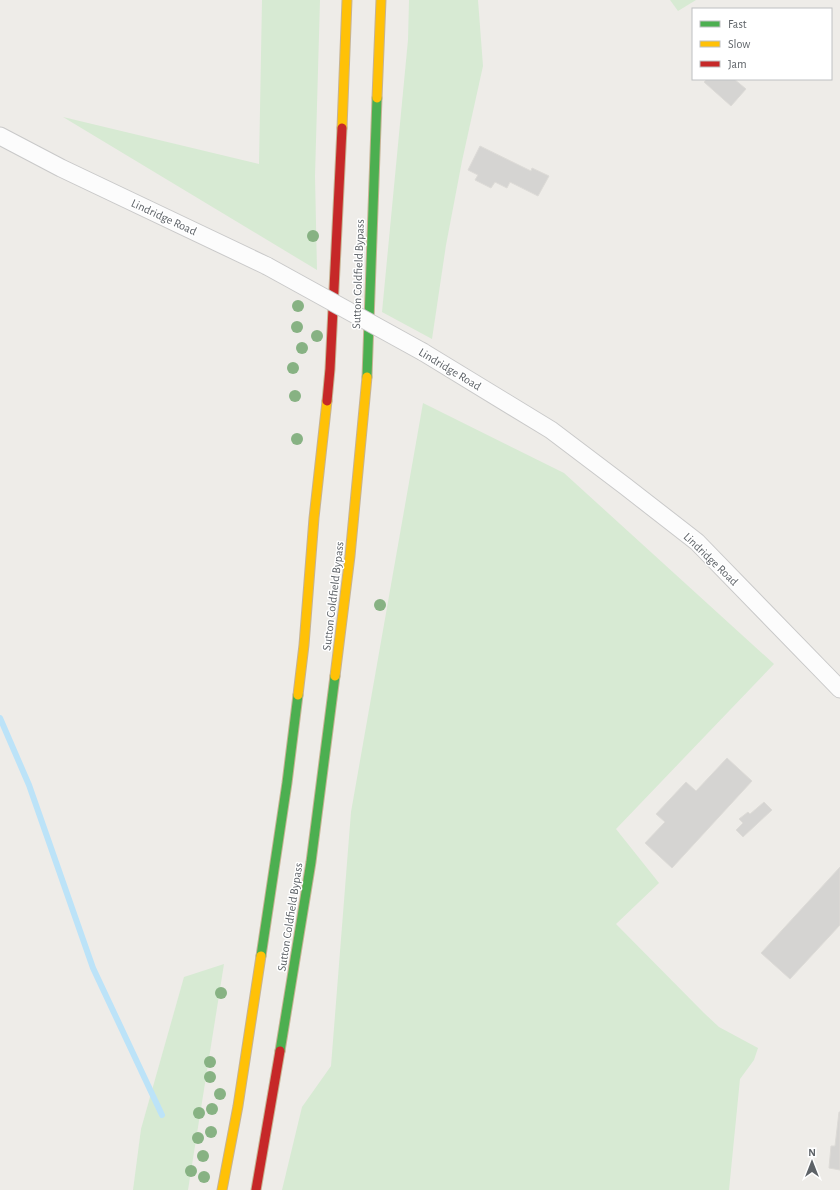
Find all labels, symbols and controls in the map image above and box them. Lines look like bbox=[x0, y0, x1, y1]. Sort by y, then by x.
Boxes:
legend bbox=[692, 8, 832, 80]
text: Fast bbox=[728, 18, 747, 30]
text: Slow bbox=[728, 38, 750, 50]
text: Jam bbox=[728, 58, 747, 70]
street label: Lindridge Road bbox=[130, 197, 198, 237]
street label: Sutton Coldfield Bypass bbox=[350, 219, 367, 329]
street label: Lindridge Road bbox=[417, 346, 483, 392]
street label: Lindridge Road bbox=[681, 530, 741, 588]
street label: Sutton Coldfield Bypass bbox=[320, 541, 347, 651]
street label: Sutton Coldfield Bypass bbox=[275, 862, 305, 972]
north arrow bbox=[792, 1142, 832, 1182]
text: N bbox=[808, 1147, 816, 1158]

